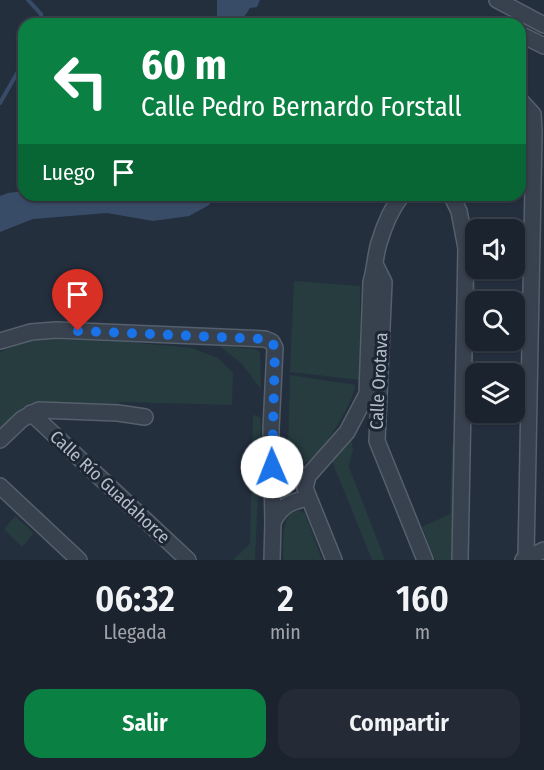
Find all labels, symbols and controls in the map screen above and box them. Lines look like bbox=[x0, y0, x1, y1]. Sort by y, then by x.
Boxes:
text: 60 m bbox=[141, 40, 227, 90]
icon: left bbox=[42, 42, 120, 120]
text: Calle Pedro Bernardo Forstall bbox=[141, 91, 462, 123]
icon: arrive bbox=[107, 156, 140, 189]
text: Luego bbox=[42, 159, 95, 186]
map controls bbox=[465, 219, 525, 423]
button: sound bbox=[465, 219, 525, 279]
pin bbox=[52, 269, 103, 331]
icon: arrive bbox=[61, 278, 94, 311]
button: search bbox=[465, 291, 525, 351]
street label: Calle Orotava bbox=[365, 332, 393, 430]
button: layers bbox=[465, 363, 525, 423]
street label: Calle Río Guadahorce bbox=[45, 426, 175, 548]
position arrow bbox=[240, 435, 304, 499]
text: 06:32 bbox=[95, 577, 175, 621]
text: 2 bbox=[277, 577, 294, 621]
text: 160 bbox=[396, 577, 449, 621]
text: Llegada bbox=[103, 620, 166, 644]
text: min bbox=[270, 620, 301, 644]
text: m bbox=[415, 620, 430, 644]
button: Salir bbox=[24, 689, 266, 758]
button: Compartir bbox=[278, 689, 520, 758]

